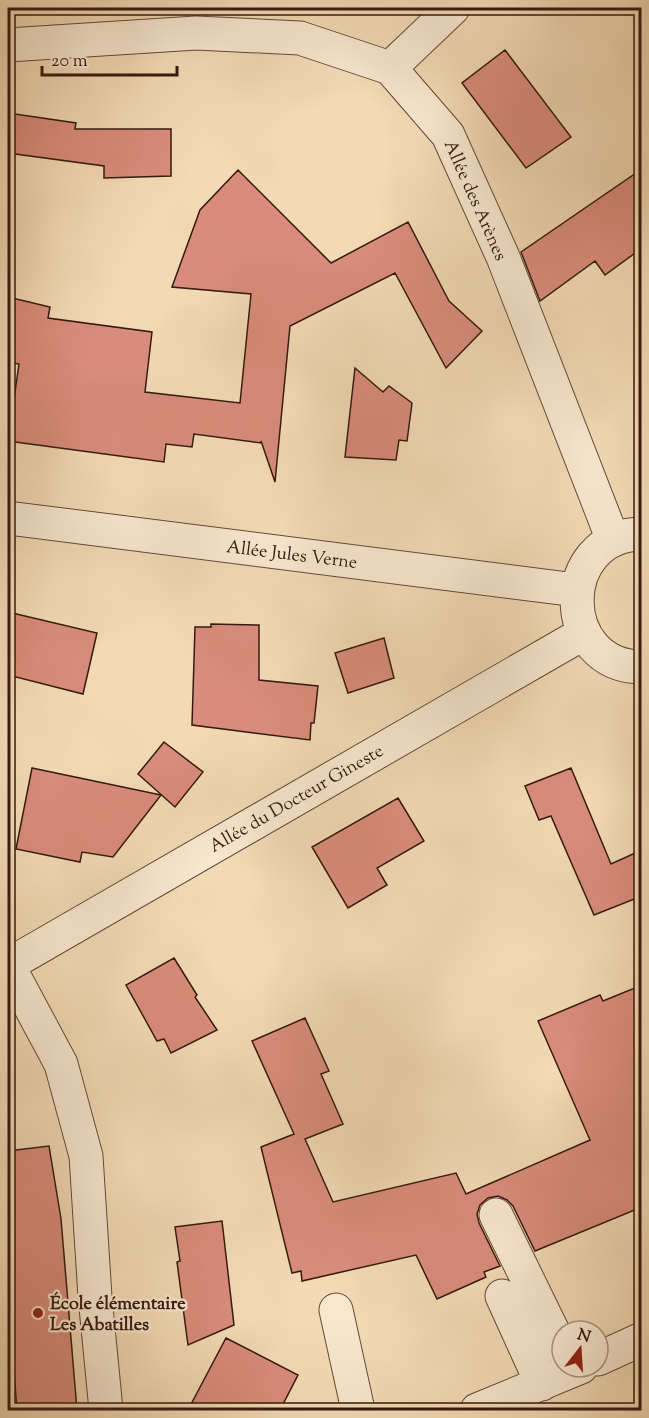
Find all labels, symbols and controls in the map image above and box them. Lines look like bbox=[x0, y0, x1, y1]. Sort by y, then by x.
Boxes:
scale bar bbox=[42, 39, 177, 77]
text: 20 m bbox=[51, 49, 88, 75]
street label: Allée des Arènes bbox=[436, 136, 512, 265]
street label: Allée Jules Verne bbox=[225, 535, 359, 577]
street label: Allée du Docteur Gineste bbox=[205, 739, 389, 860]
place label: École élémentaire Les Abatilles bbox=[50, 1291, 186, 1339]
marker: École élémentaire Les Abatilles bbox=[31, 1306, 45, 1320]
north arrow bbox=[550, 1319, 610, 1379]
text: N bbox=[574, 1324, 593, 1350]

